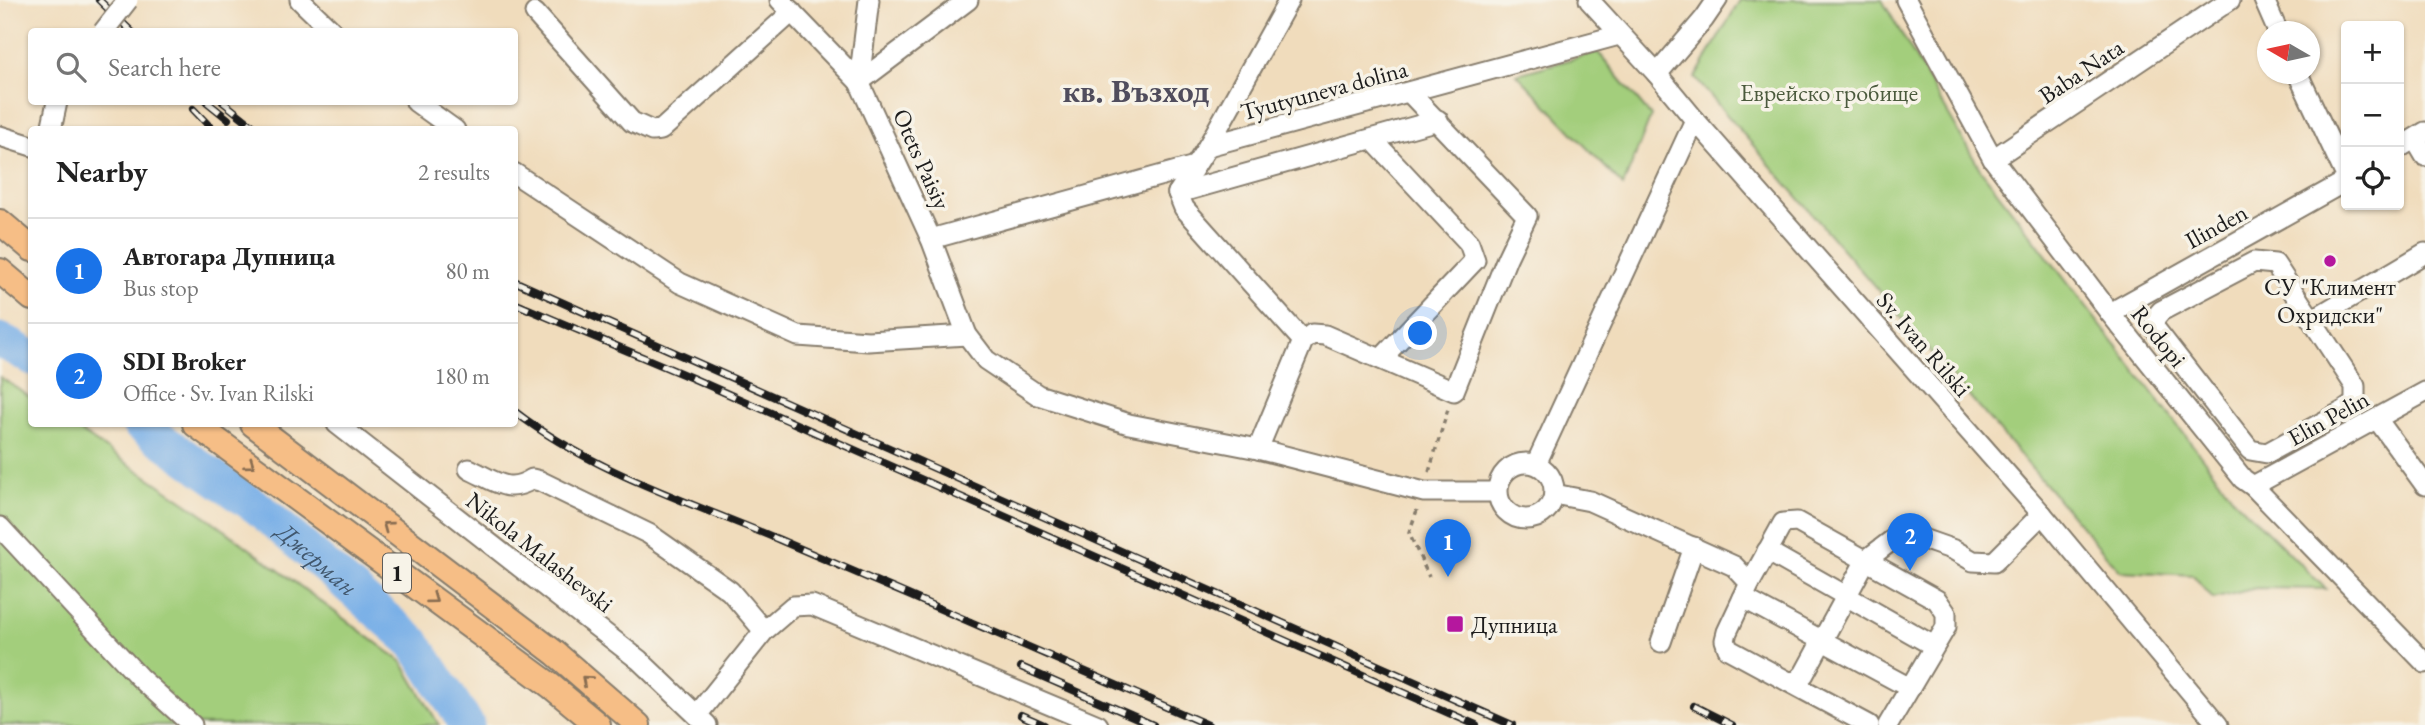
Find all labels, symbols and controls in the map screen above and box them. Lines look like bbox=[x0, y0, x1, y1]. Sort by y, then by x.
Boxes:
north arrow bbox=[2257, 21, 2320, 84]
map controls bbox=[2341, 21, 2404, 210]
button: + bbox=[2341, 21, 2404, 84]
search box bbox=[28, 28, 518, 105]
street label: Baba Nata bbox=[2033, 31, 2130, 111]
icon: search bbox=[52, 48, 90, 86]
text: Search here bbox=[108, 50, 221, 84]
street label: Tyutyuneva dolina bbox=[1237, 53, 1411, 127]
district label: кв. Възход bbox=[1062, 70, 1210, 112]
park label: Еврейско гробище bbox=[1740, 77, 1918, 108]
button: − bbox=[2341, 84, 2404, 147]
street label: Otets Paisiy bbox=[886, 104, 958, 215]
button: locate bbox=[2341, 147, 2404, 210]
text: Nearby bbox=[56, 152, 148, 191]
text: 2 results bbox=[418, 157, 490, 187]
street label: Ilinden bbox=[2179, 196, 2253, 256]
text: Автогара Дупница bbox=[123, 239, 335, 273]
marker: СУ "Климент Охридски" bbox=[2322, 253, 2338, 269]
text: 1 bbox=[73, 256, 85, 286]
text: 80 m bbox=[445, 256, 490, 286]
place label: СУ "Климент Охридски" bbox=[2264, 271, 2396, 330]
text: Bus stop bbox=[123, 273, 199, 303]
street label: Sv. Ivan Rilski bbox=[1870, 285, 1978, 403]
street label: Rodopi bbox=[2125, 299, 2194, 374]
your location bbox=[1403, 316, 1437, 350]
text: SDI Broker bbox=[123, 344, 246, 378]
text: 2 bbox=[73, 361, 85, 391]
text: 180 m bbox=[434, 361, 490, 391]
text: Office · Sv. Ivan Rilski bbox=[123, 378, 314, 408]
street label: Elin Pelin bbox=[2282, 383, 2374, 453]
one-way arrow bbox=[242, 456, 255, 468]
street label: Nikola Malashevski bbox=[460, 485, 620, 619]
water label: Джерман bbox=[268, 513, 365, 604]
pin: 2 bbox=[1887, 513, 1933, 571]
pin: 1 bbox=[1425, 519, 1471, 577]
one-way arrow bbox=[382, 521, 395, 534]
road number: 1 bbox=[383, 554, 411, 593]
one-way arrow bbox=[425, 591, 438, 603]
place label: Дупница bbox=[1471, 609, 1558, 640]
marker: Дупница bbox=[1445, 614, 1465, 634]
one-way arrow bbox=[581, 676, 594, 688]

